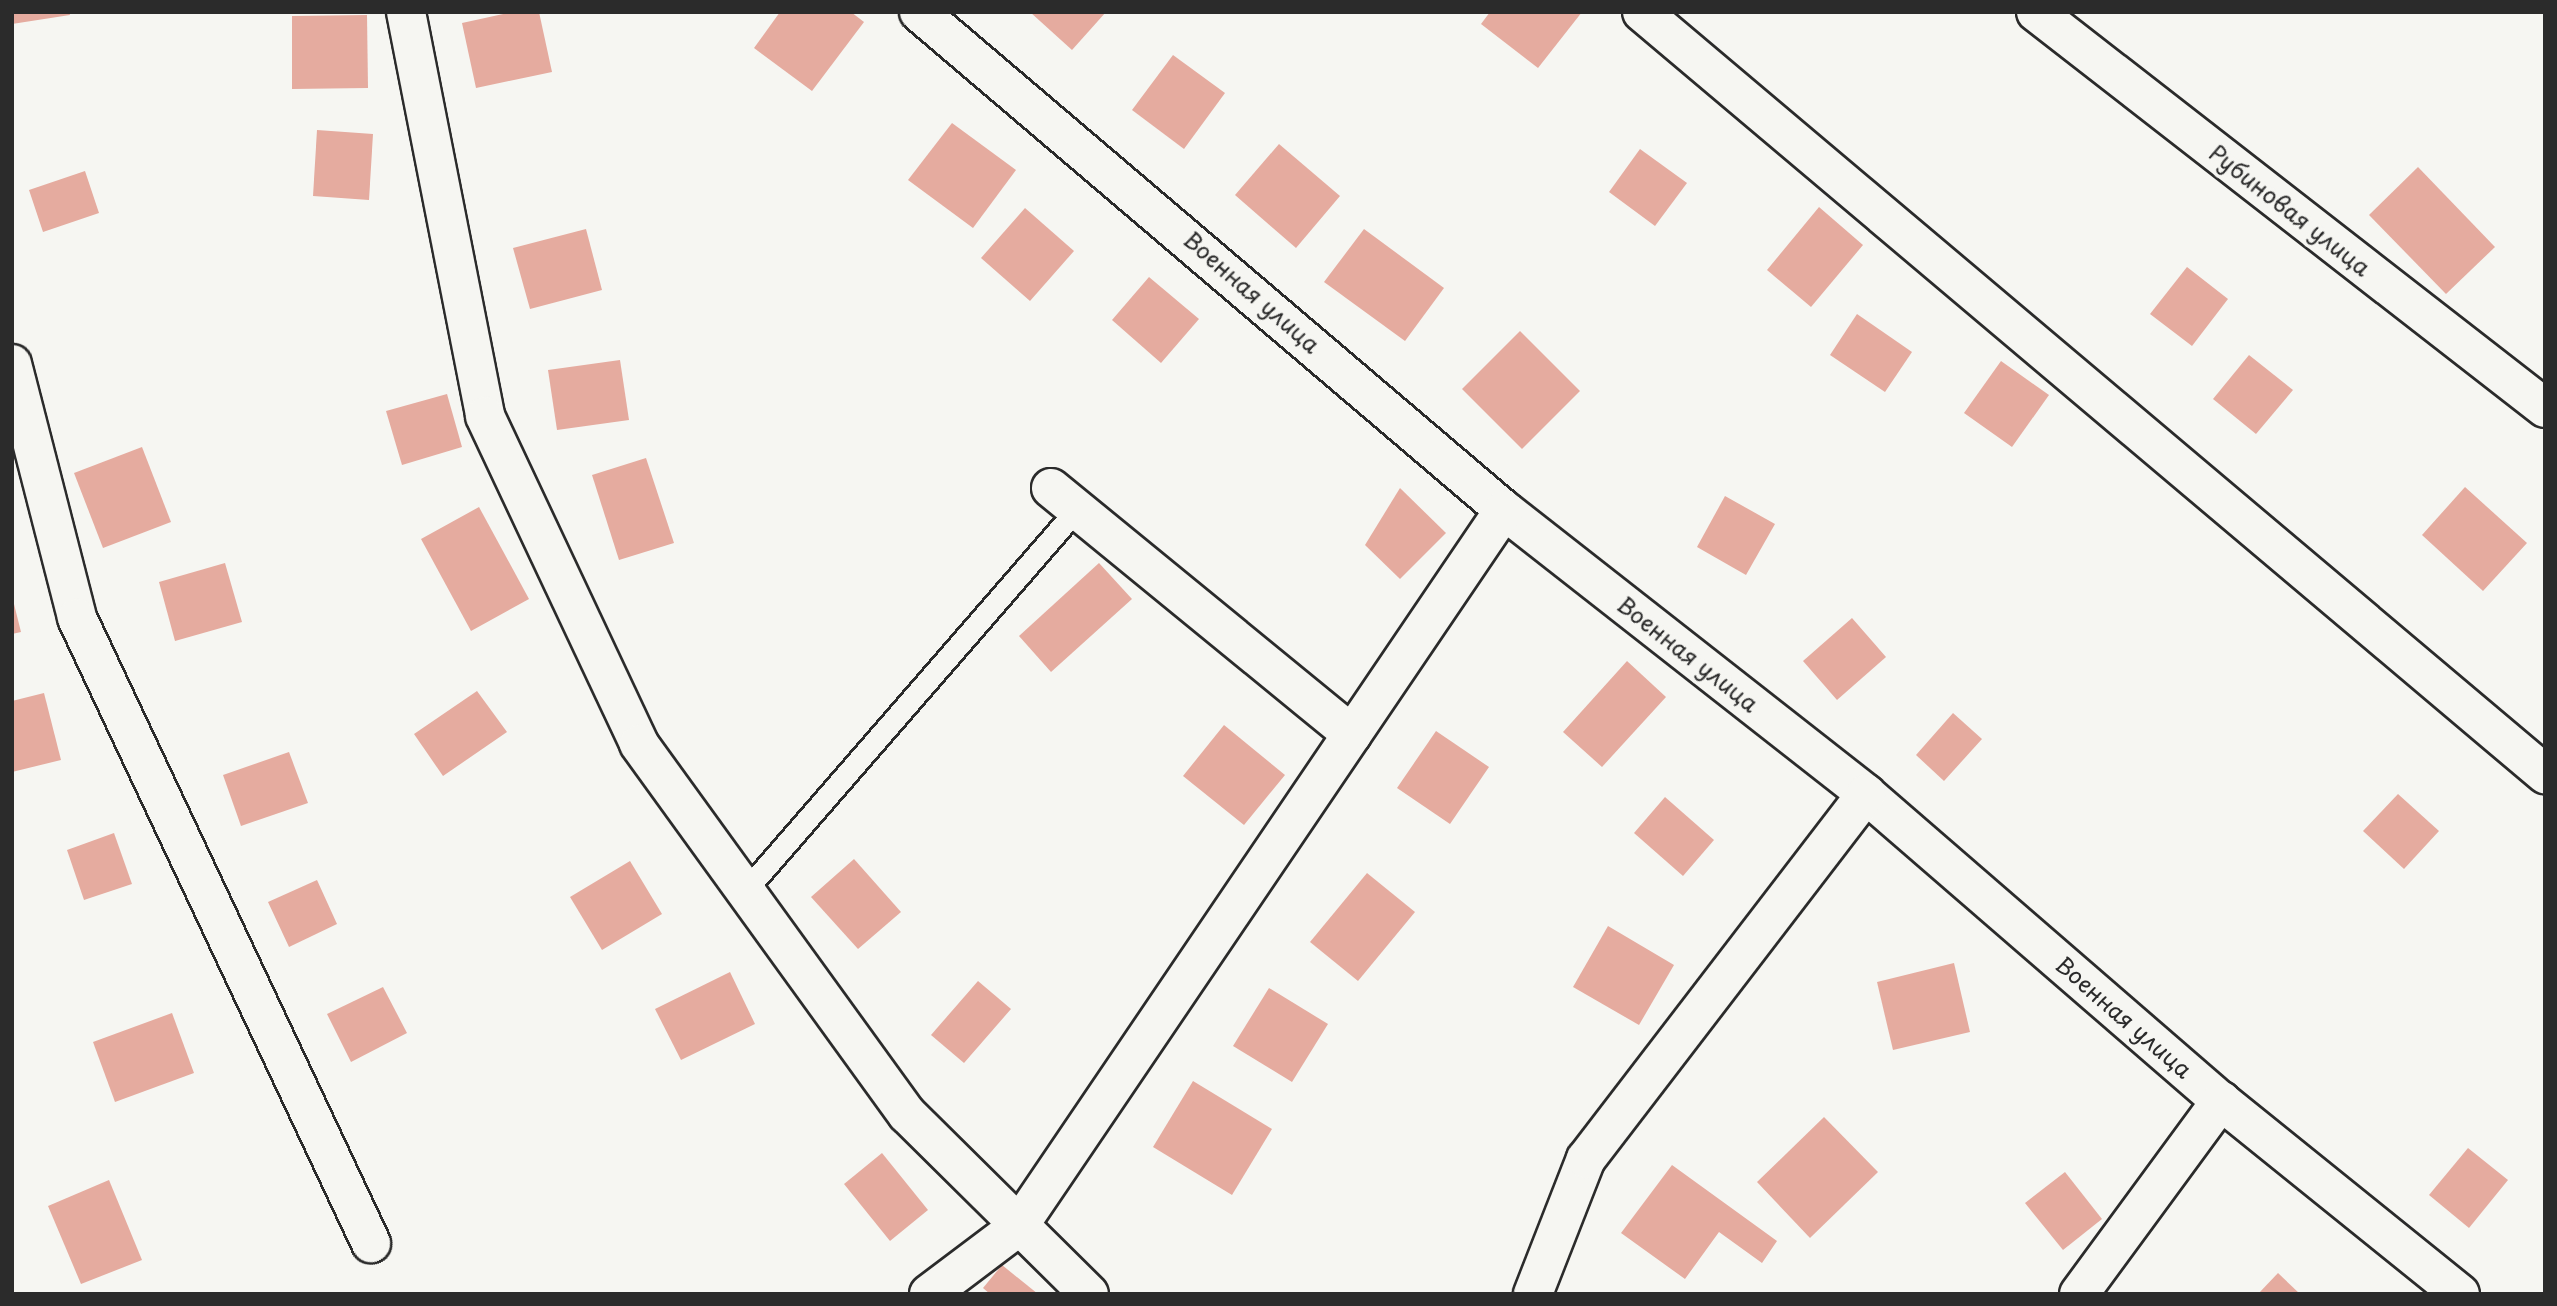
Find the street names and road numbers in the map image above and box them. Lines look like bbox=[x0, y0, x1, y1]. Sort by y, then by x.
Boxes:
street label: Рубиновая улица bbox=[2204, 138, 2376, 282]
street label: Военная улица bbox=[1178, 225, 1326, 359]
street label: Военная улица bbox=[1611, 590, 1765, 718]
street label: Военная улица bbox=[2050, 950, 2198, 1084]

